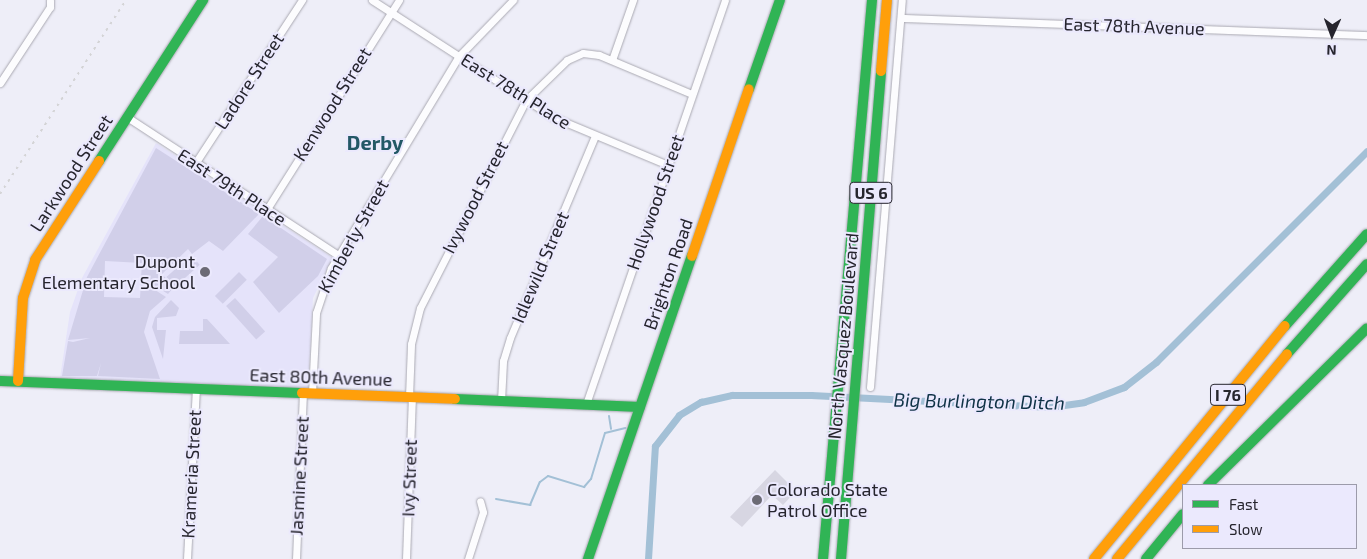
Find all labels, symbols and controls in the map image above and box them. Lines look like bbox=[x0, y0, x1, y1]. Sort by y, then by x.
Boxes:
north arrow bbox=[1307, 10, 1357, 60]
street label: East 78th Avenue bbox=[1063, 13, 1205, 39]
street label: Ladore Street bbox=[210, 29, 288, 133]
text: N bbox=[1326, 42, 1337, 59]
street label: Kenwood Street bbox=[288, 43, 376, 165]
street label: East 78th Place bbox=[457, 49, 575, 133]
street label: Larkwood Street bbox=[25, 110, 117, 236]
district label: Derby bbox=[347, 130, 403, 154]
street label: Hollywood Street bbox=[622, 132, 688, 272]
street label: Ivywood Street bbox=[437, 137, 513, 257]
street label: East 79th Place bbox=[174, 144, 290, 230]
street label: Kimberly Street bbox=[313, 175, 393, 297]
road number: US 6 bbox=[848, 180, 894, 207]
street label: Idlewild Street bbox=[507, 208, 573, 326]
street label: Brighton Road bbox=[639, 215, 697, 333]
street label: North Vasquez Boulevard bbox=[823, 232, 863, 440]
place label: Dupont Elementary School bbox=[41, 251, 195, 294]
marker: Dupont Elementary School bbox=[199, 266, 211, 278]
street label: East 80th Avenue bbox=[249, 364, 393, 390]
road number: I 76 bbox=[1209, 382, 1247, 408]
water label: Big Burlington Ditch bbox=[893, 388, 1065, 414]
street label: Krameria Street bbox=[177, 409, 205, 539]
street label: Jasmine Street bbox=[285, 416, 313, 536]
street label: Ivy Street bbox=[397, 439, 421, 517]
place label: Colorado State Patrol Office bbox=[767, 479, 888, 522]
legend bbox=[1182, 484, 1357, 549]
marker: Colorado State Patrol Office bbox=[751, 494, 763, 506]
text: Fast bbox=[1229, 495, 1258, 513]
text: Slow bbox=[1229, 520, 1263, 538]

